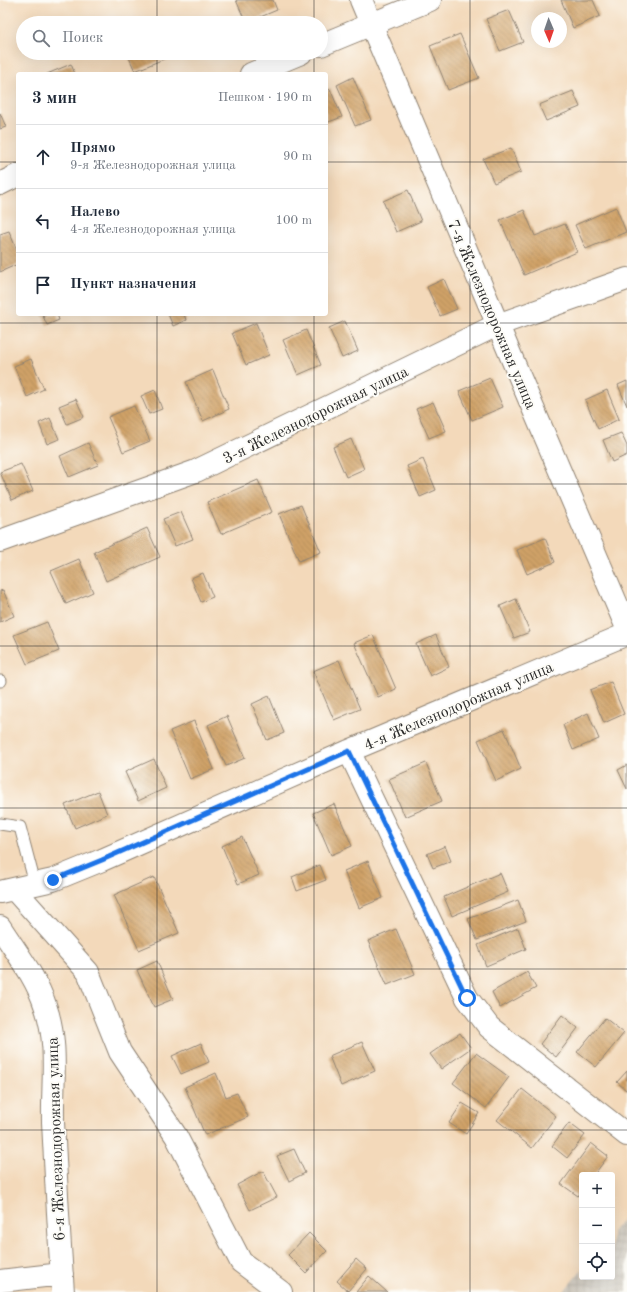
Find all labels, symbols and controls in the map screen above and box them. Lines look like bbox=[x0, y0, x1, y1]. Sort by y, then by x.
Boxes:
north arrow bbox=[531, 12, 567, 48]
search box bbox=[16, 16, 328, 60]
icon: search bbox=[30, 27, 52, 49]
text: Поиск bbox=[62, 31, 103, 46]
text: 3 мин bbox=[32, 90, 77, 107]
text: Пешком · 190 m bbox=[218, 91, 312, 104]
text: Прямо bbox=[70, 141, 116, 156]
icon: ahead bbox=[32, 146, 54, 168]
text: 90 m bbox=[283, 150, 312, 163]
text: 9-я Железнодорожная улица bbox=[70, 159, 236, 172]
text: Налево bbox=[70, 205, 120, 220]
icon: left bbox=[32, 210, 54, 232]
text: 100 m bbox=[275, 214, 312, 227]
street label: 7-я Железнодорожная улица bbox=[444, 218, 538, 412]
text: 4-я Железнодорожная улица bbox=[70, 223, 236, 236]
icon: arrive bbox=[32, 274, 54, 296]
text: Пункт назначения bbox=[70, 277, 197, 292]
street label: 3-я Железнодорожная улица bbox=[221, 364, 411, 468]
street label: 4-я Железнодорожная улица bbox=[362, 660, 556, 754]
route end bbox=[44, 871, 62, 889]
route start bbox=[458, 989, 476, 1007]
street label: 6-я Железнодорожная улица bbox=[45, 1037, 69, 1241]
map controls bbox=[579, 1172, 615, 1280]
button: + bbox=[579, 1172, 615, 1208]
button: − bbox=[579, 1208, 615, 1244]
button: locate bbox=[579, 1244, 615, 1280]

